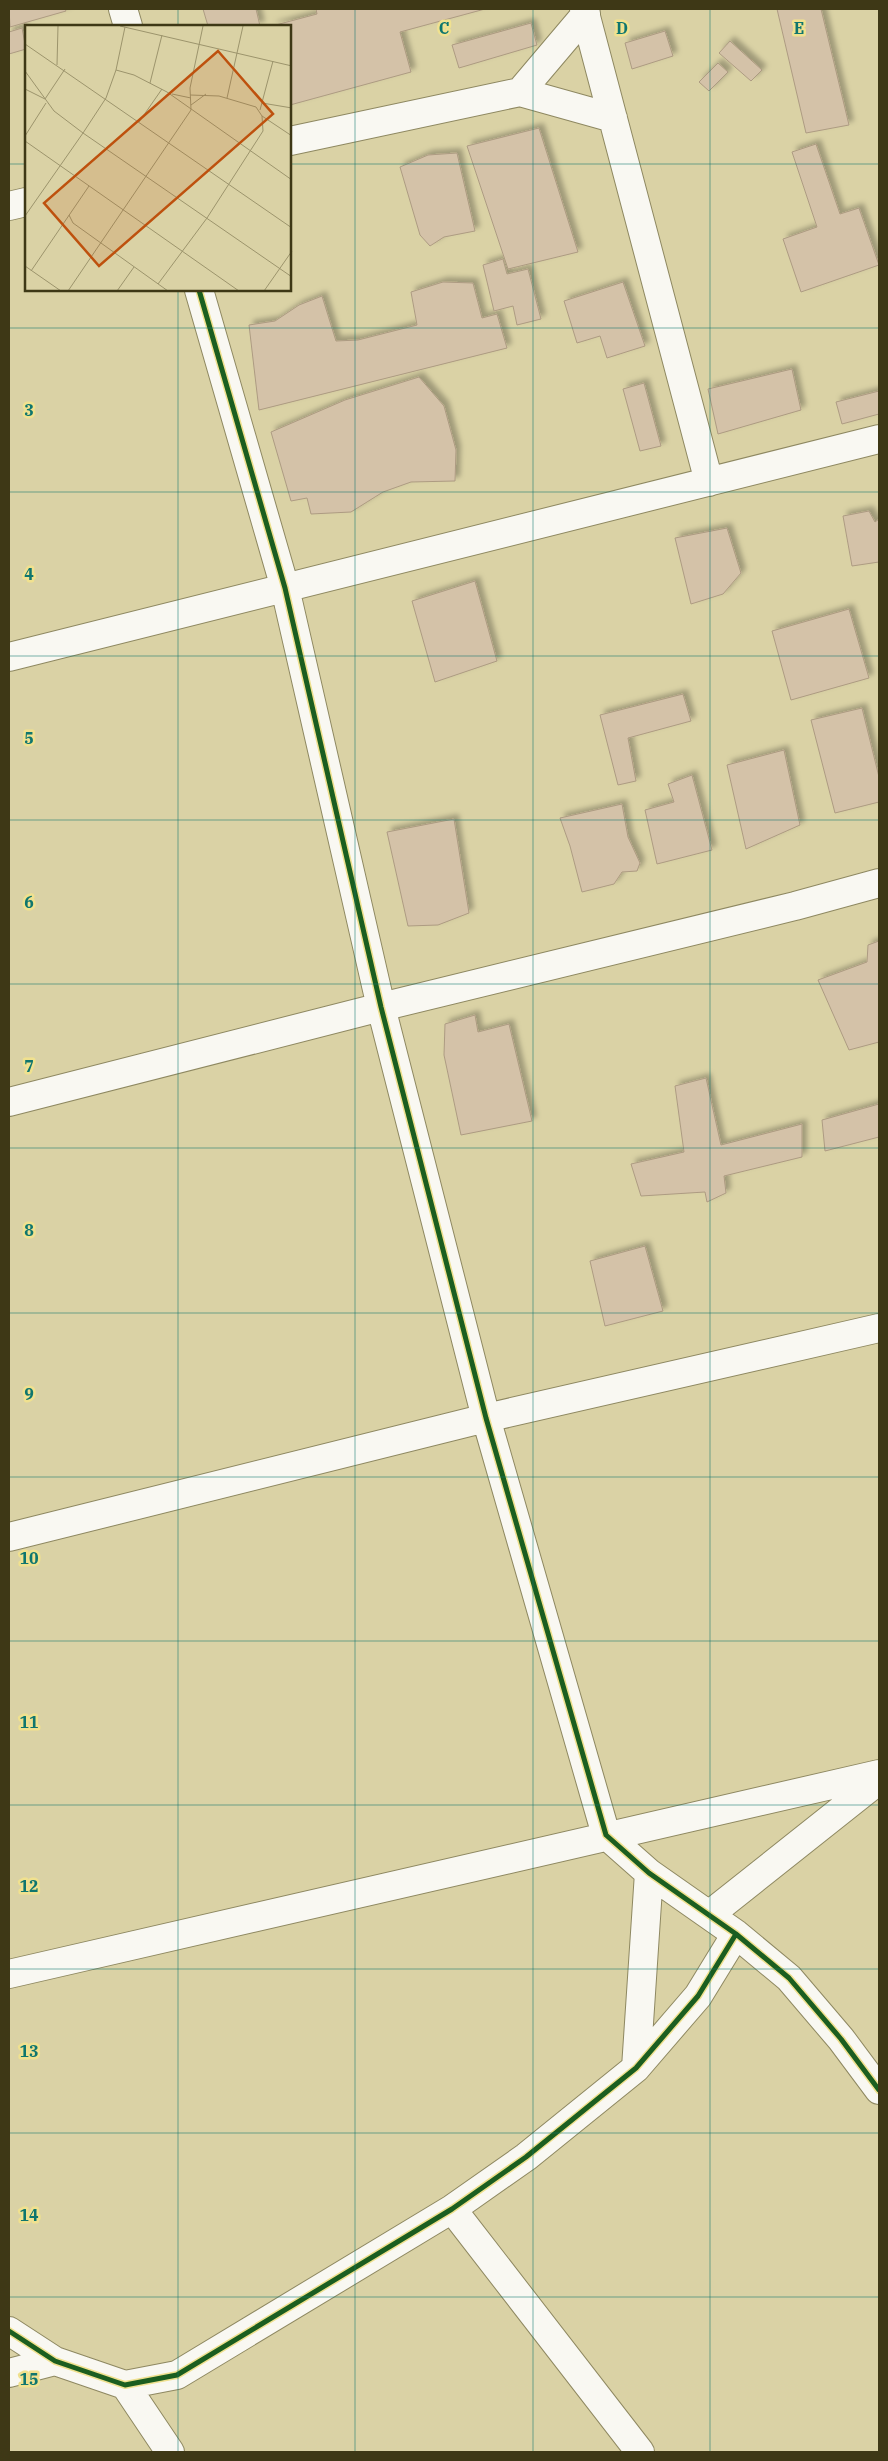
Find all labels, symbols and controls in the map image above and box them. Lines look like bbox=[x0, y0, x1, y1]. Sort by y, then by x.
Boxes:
text: C bbox=[439, 18, 449, 38]
text: D bbox=[616, 18, 628, 38]
text: E bbox=[794, 18, 804, 38]
inset map bbox=[25, 25, 291, 291]
text: 3 bbox=[24, 400, 34, 420]
text: 4 bbox=[24, 564, 34, 584]
text: 5 bbox=[24, 728, 34, 748]
text: 6 bbox=[24, 892, 34, 912]
text: 7 bbox=[24, 1056, 34, 1076]
text: 8 bbox=[24, 1220, 34, 1240]
text: 9 bbox=[24, 1384, 34, 1404]
text: 10 bbox=[19, 1548, 39, 1568]
text: 11 bbox=[19, 1712, 39, 1732]
text: 12 bbox=[19, 1876, 39, 1896]
text: 13 bbox=[19, 2041, 39, 2061]
text: 14 bbox=[19, 2205, 39, 2225]
text: 15 bbox=[19, 2369, 39, 2389]

